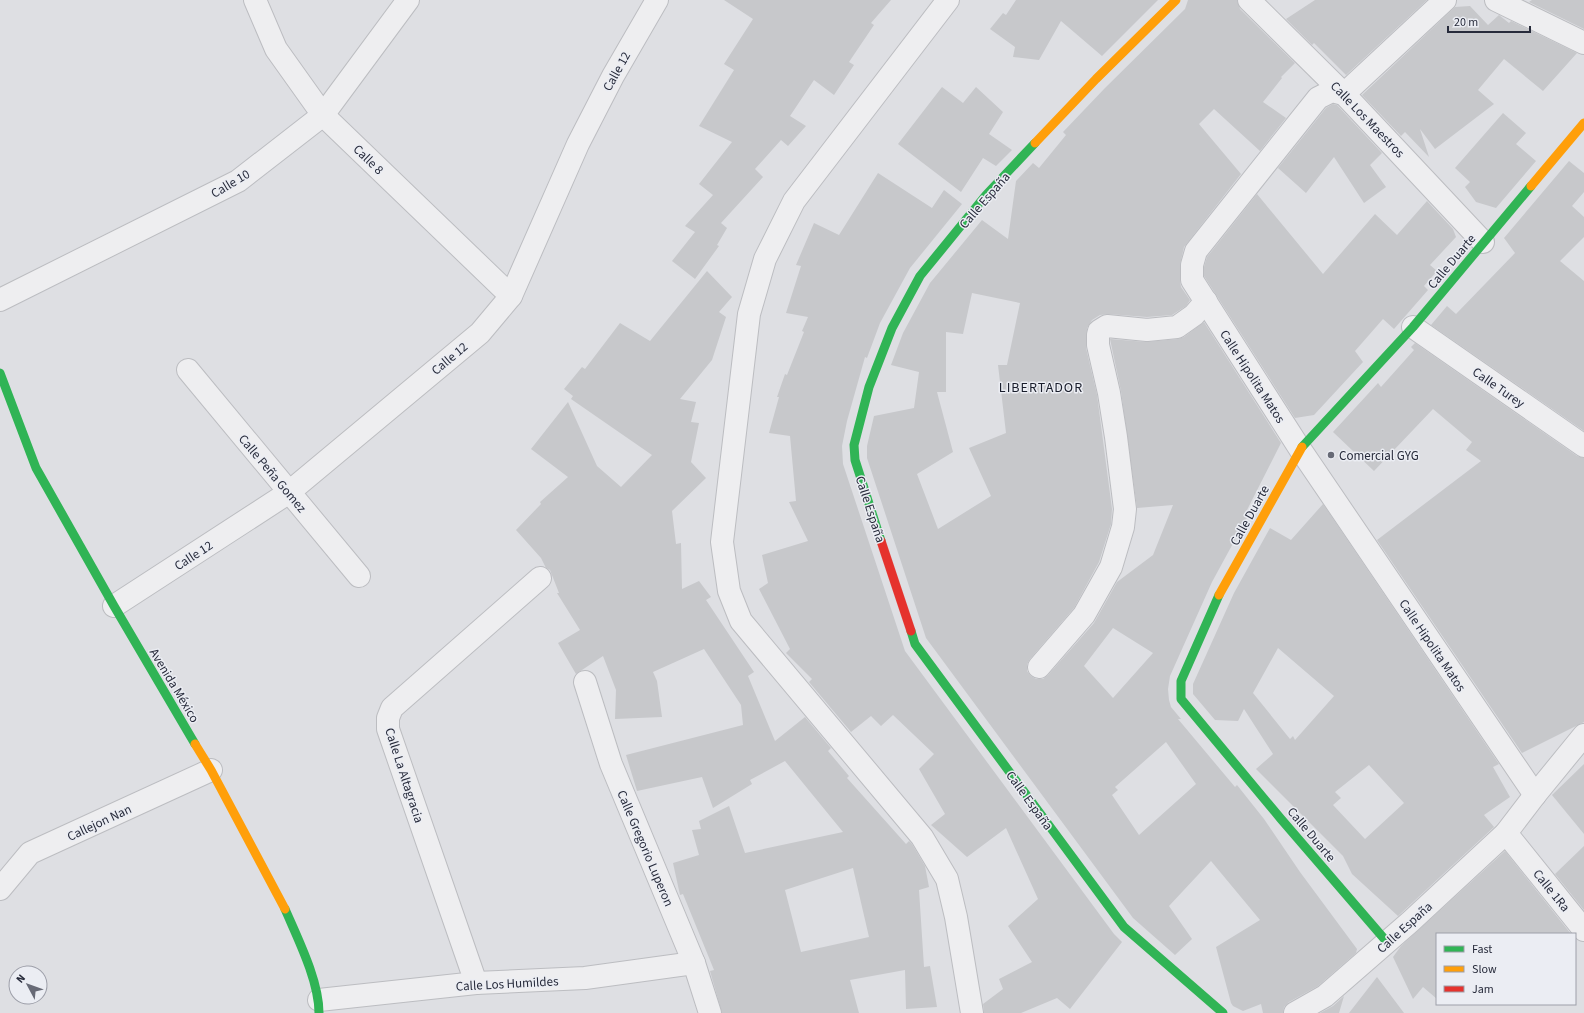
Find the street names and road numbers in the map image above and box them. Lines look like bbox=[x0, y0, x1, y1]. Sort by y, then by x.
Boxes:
street label: Calle 12 bbox=[599, 49, 635, 94]
street label: Calle Los Maestros bbox=[1326, 78, 1409, 162]
street label: Calle 8 bbox=[349, 141, 388, 179]
street label: Calle 10 bbox=[208, 165, 253, 203]
street label: Calle España bbox=[955, 169, 1014, 233]
street label: Calle Duarte bbox=[1424, 230, 1480, 293]
street label: Calle Hipolita Matos bbox=[1215, 326, 1289, 427]
street label: Calle 12 bbox=[428, 338, 472, 379]
street label: Calle Turey bbox=[1469, 363, 1528, 412]
street label: Calle Peña Gomez bbox=[234, 431, 311, 517]
street label: Calle España bbox=[851, 474, 889, 545]
street label: Calle Duarte bbox=[1226, 482, 1274, 549]
street label: Calle 12 bbox=[171, 537, 216, 575]
street label: Calle Hipolita Matos bbox=[1395, 596, 1470, 696]
street label: Avenida México bbox=[145, 645, 203, 726]
street label: Calle La Altagracia bbox=[380, 725, 428, 825]
street label: Calle España bbox=[1002, 767, 1057, 834]
street label: Calle Gregorio Luperon bbox=[612, 788, 678, 909]
street label: Callejon Nan bbox=[64, 800, 135, 846]
street label: Calle Duarte bbox=[1283, 803, 1339, 866]
street label: Calle 1Ra bbox=[1528, 866, 1574, 916]
street label: Calle España bbox=[1373, 898, 1436, 958]
street label: Calle Los Humildes bbox=[455, 972, 559, 996]

